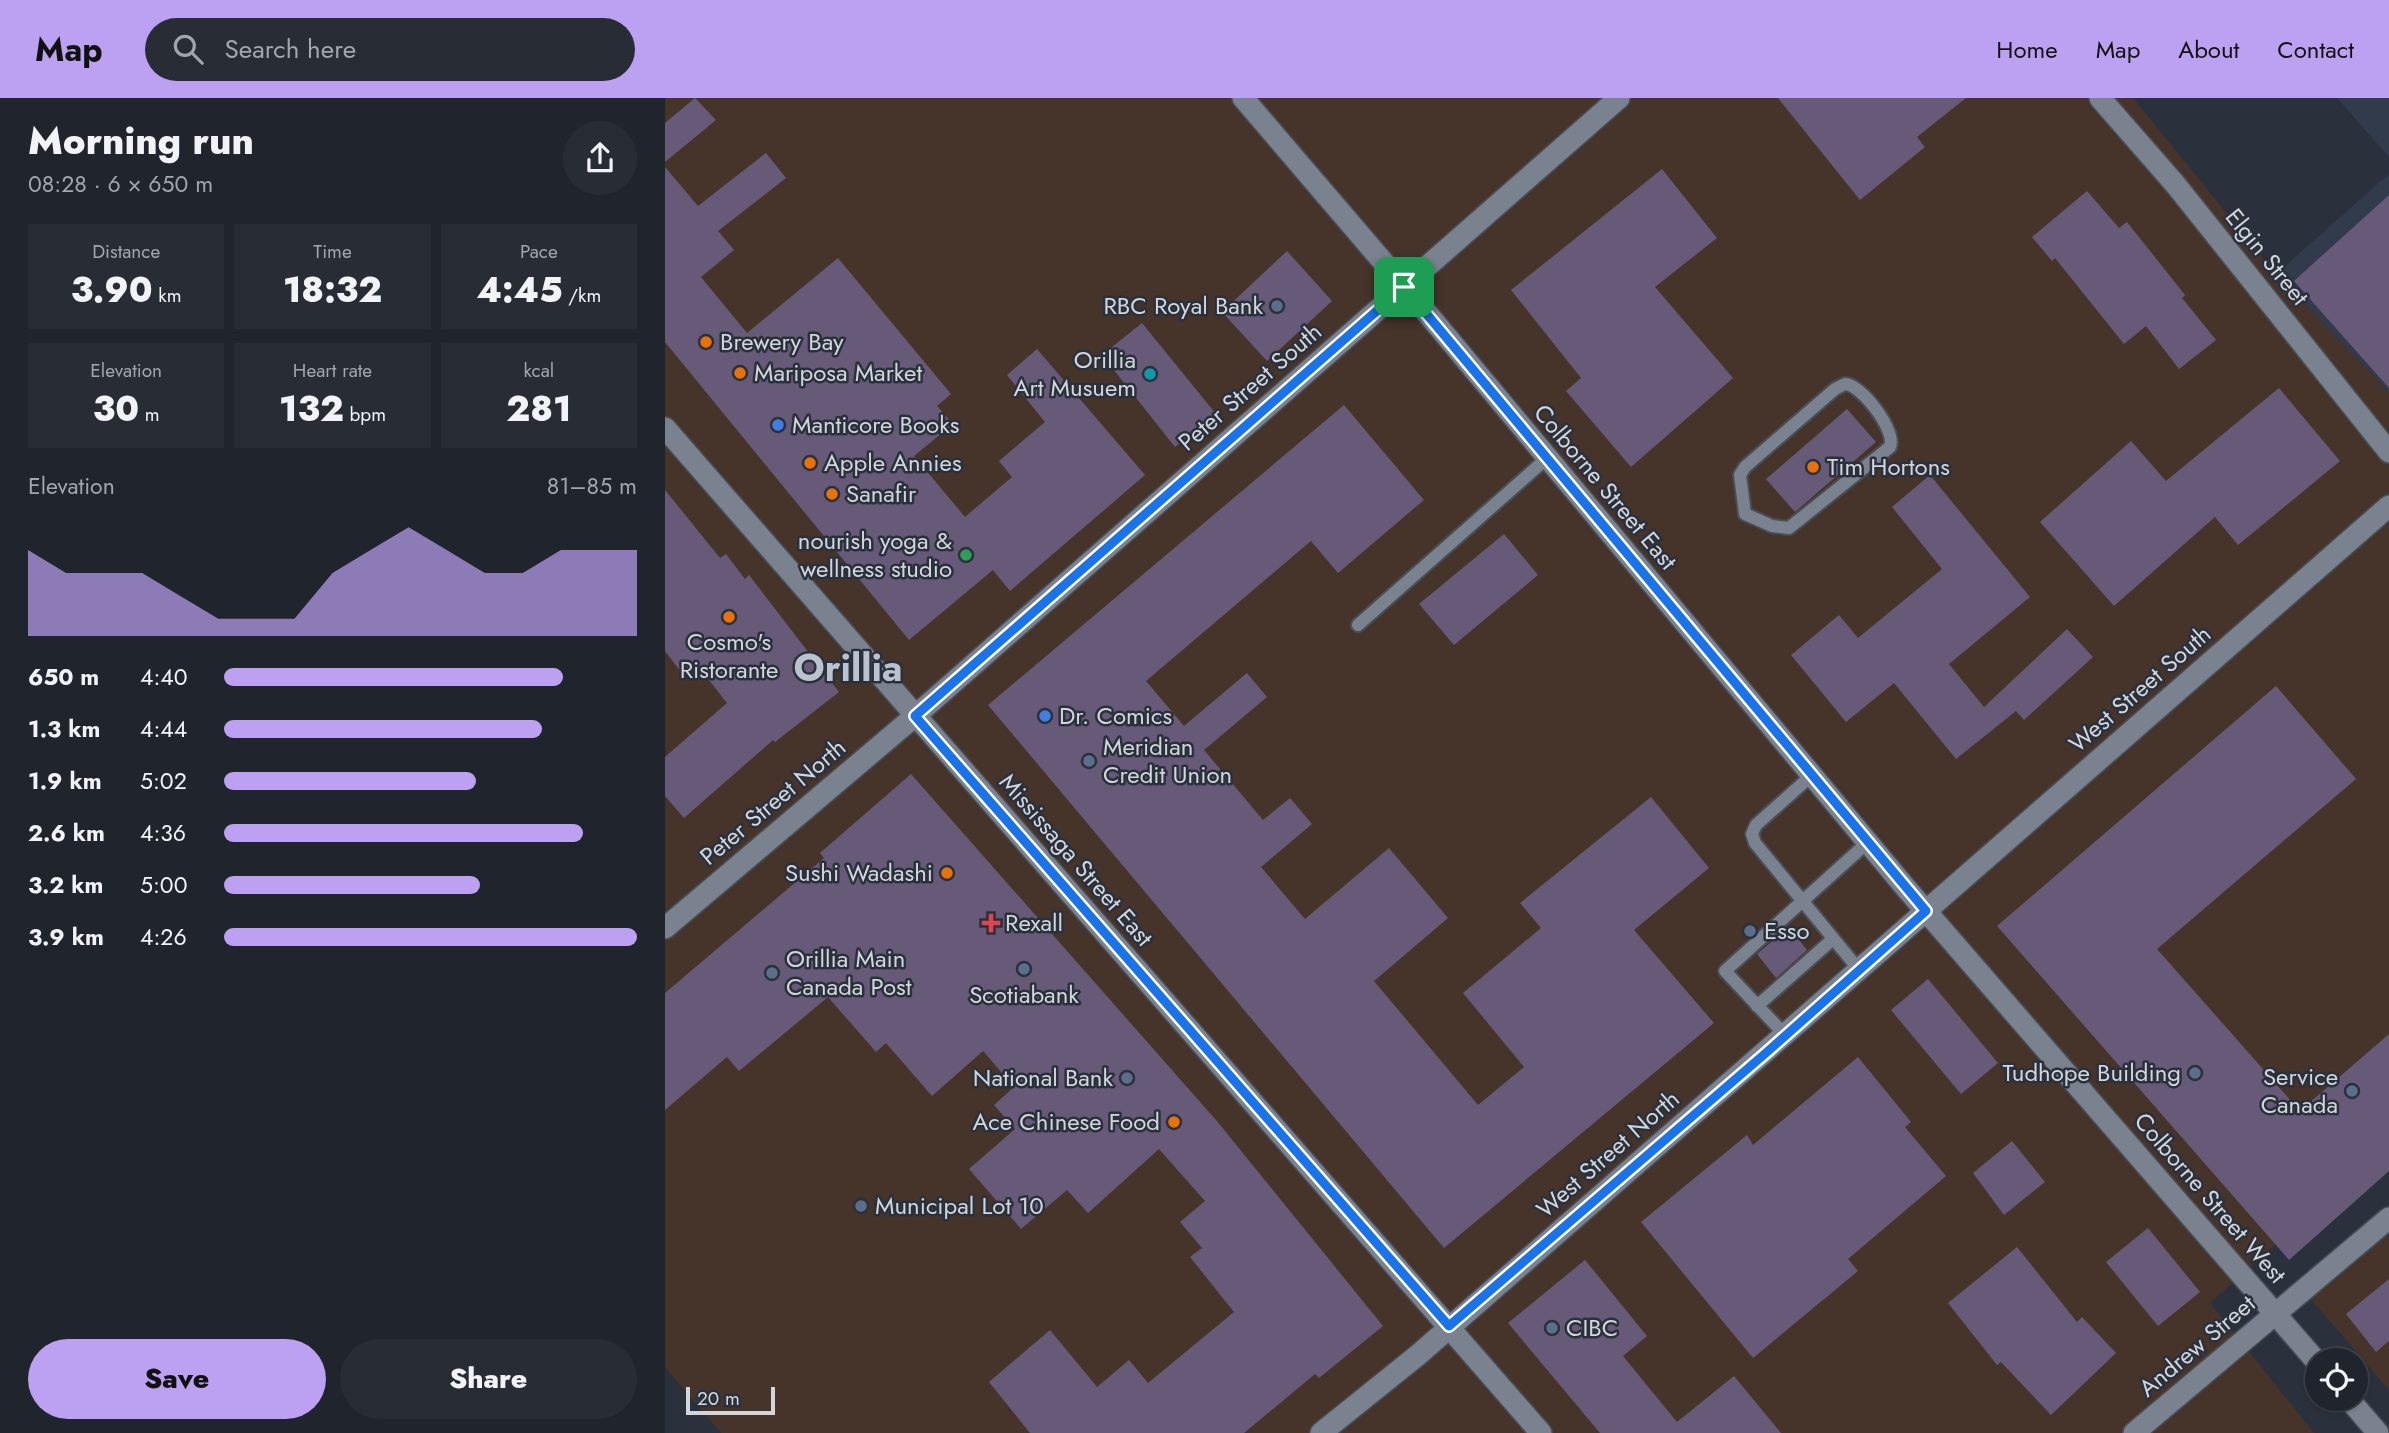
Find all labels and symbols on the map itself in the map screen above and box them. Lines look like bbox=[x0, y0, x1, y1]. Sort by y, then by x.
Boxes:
street label: Elgin Street bbox=[2217, 201, 2318, 313]
pin bbox=[1374, 257, 1434, 317]
place label: RBC Royal Bank bbox=[1103, 288, 1263, 323]
marker: RBC Royal Bank bbox=[1269, 298, 1285, 314]
street label: Peter Street South bbox=[1170, 314, 1329, 459]
place label: Brewery Bay bbox=[720, 324, 844, 359]
marker: Brewery Bay bbox=[698, 334, 714, 350]
place label: Orillia Art Musuem bbox=[1014, 342, 1136, 405]
place label: Mariposa Market bbox=[754, 355, 922, 390]
marker: Mariposa Market bbox=[732, 365, 748, 381]
marker: Orillia Art Musuem bbox=[1142, 366, 1158, 382]
street label: Colborne Street East bbox=[1525, 396, 1685, 577]
place label: Manticore Books bbox=[792, 407, 959, 442]
marker: Manticore Books bbox=[770, 417, 786, 433]
place label: Apple Annies bbox=[824, 445, 962, 480]
place label: Tim Hortons bbox=[1827, 449, 1950, 484]
marker: Apple Annies bbox=[802, 455, 818, 471]
marker: Tim Hortons bbox=[1805, 459, 1821, 475]
place label: Sanafir bbox=[846, 476, 917, 511]
marker: Sanafir bbox=[824, 486, 840, 502]
place label: nourish yoga & wellness studio bbox=[798, 523, 952, 586]
marker: nourish yoga & wellness studio bbox=[958, 547, 974, 563]
marker: Cosmo's Ristorante bbox=[721, 609, 737, 625]
street label: West Street South bbox=[2061, 617, 2219, 760]
place label: Cosmo's Ristorante bbox=[680, 624, 778, 687]
district label: Orillia bbox=[794, 640, 902, 695]
place label: Dr. Comics bbox=[1059, 698, 1172, 733]
marker: Dr. Comics bbox=[1037, 708, 1053, 724]
place label: Meridian Credit Union bbox=[1103, 729, 1232, 792]
street label: Peter Street North bbox=[692, 730, 853, 873]
marker: Meridian Credit Union bbox=[1081, 753, 1097, 769]
street label: Mississaga Street East bbox=[991, 765, 1162, 954]
place label: Sushi Wadashi bbox=[785, 855, 933, 890]
marker: Sushi Wadashi bbox=[939, 865, 955, 881]
place label: Rexall bbox=[1005, 905, 1063, 940]
place label: Esso bbox=[1764, 913, 1810, 948]
marker: Rexall bbox=[983, 915, 999, 931]
marker: Esso bbox=[1742, 923, 1758, 939]
place label: Orillia Main Canada Post bbox=[786, 941, 912, 1004]
marker: Scotiabank bbox=[1016, 961, 1032, 977]
marker: Orillia Main Canada Post bbox=[764, 965, 780, 981]
place label: Scotiabank bbox=[969, 977, 1079, 1012]
place label: Tudhope Building bbox=[2003, 1055, 2181, 1090]
place label: Service Canada bbox=[2261, 1059, 2338, 1122]
place label: National Bank bbox=[973, 1060, 1113, 1095]
marker: Tudhope Building bbox=[2187, 1065, 2203, 1081]
marker: National Bank bbox=[1119, 1070, 1135, 1086]
street label: West Street North bbox=[1528, 1082, 1687, 1226]
marker: Service Canada bbox=[2344, 1083, 2360, 1099]
place label: Ace Chinese Food bbox=[972, 1104, 1160, 1139]
street label: Colborne Street West bbox=[2126, 1105, 2295, 1291]
marker: Ace Chinese Food bbox=[1166, 1114, 1182, 1130]
place label: Municipal Lot 10 bbox=[875, 1188, 1044, 1223]
marker: Municipal Lot 10 bbox=[853, 1198, 869, 1214]
street label: Andrew Street bbox=[2131, 1286, 2263, 1405]
place label: CIBC bbox=[1566, 1310, 1618, 1345]
marker: CIBC bbox=[1544, 1320, 1560, 1336]
scale bar bbox=[686, 1384, 775, 1416]

